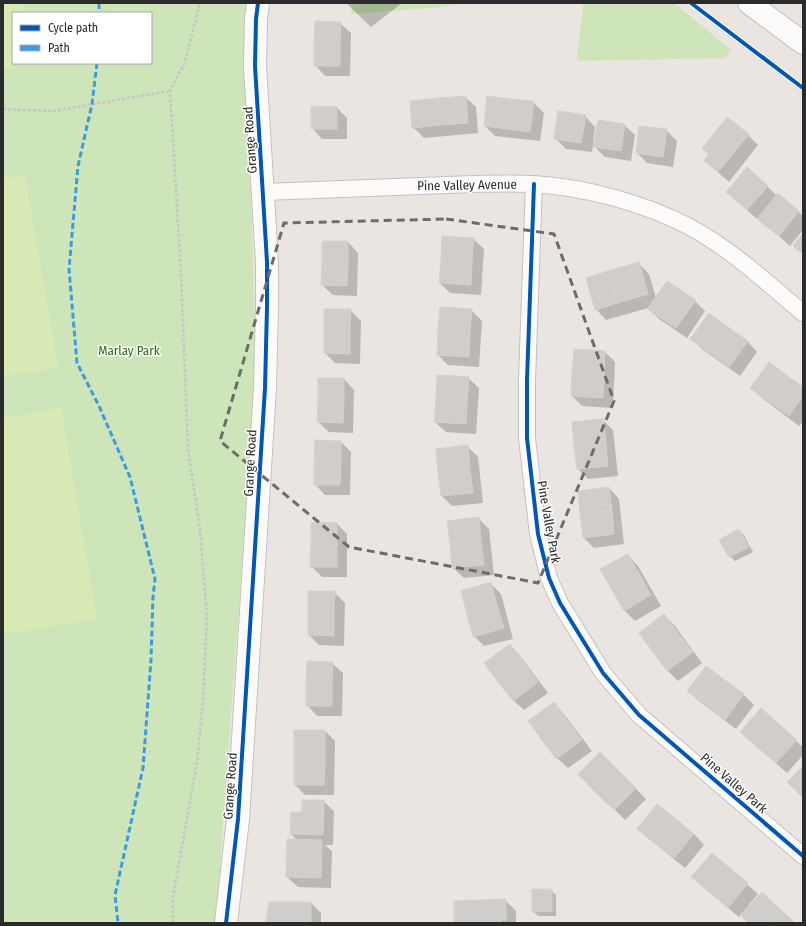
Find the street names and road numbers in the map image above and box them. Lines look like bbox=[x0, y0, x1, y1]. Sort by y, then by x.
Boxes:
street label: Grange Road bbox=[240, 106, 260, 174]
street label: Pine Valley Avenue bbox=[417, 177, 517, 193]
street label: Grange Road bbox=[241, 429, 259, 497]
street label: Pine Valley Park bbox=[534, 479, 564, 566]
street label: Pine Valley Park bbox=[697, 750, 771, 817]
street label: Grange Road bbox=[220, 752, 240, 820]

